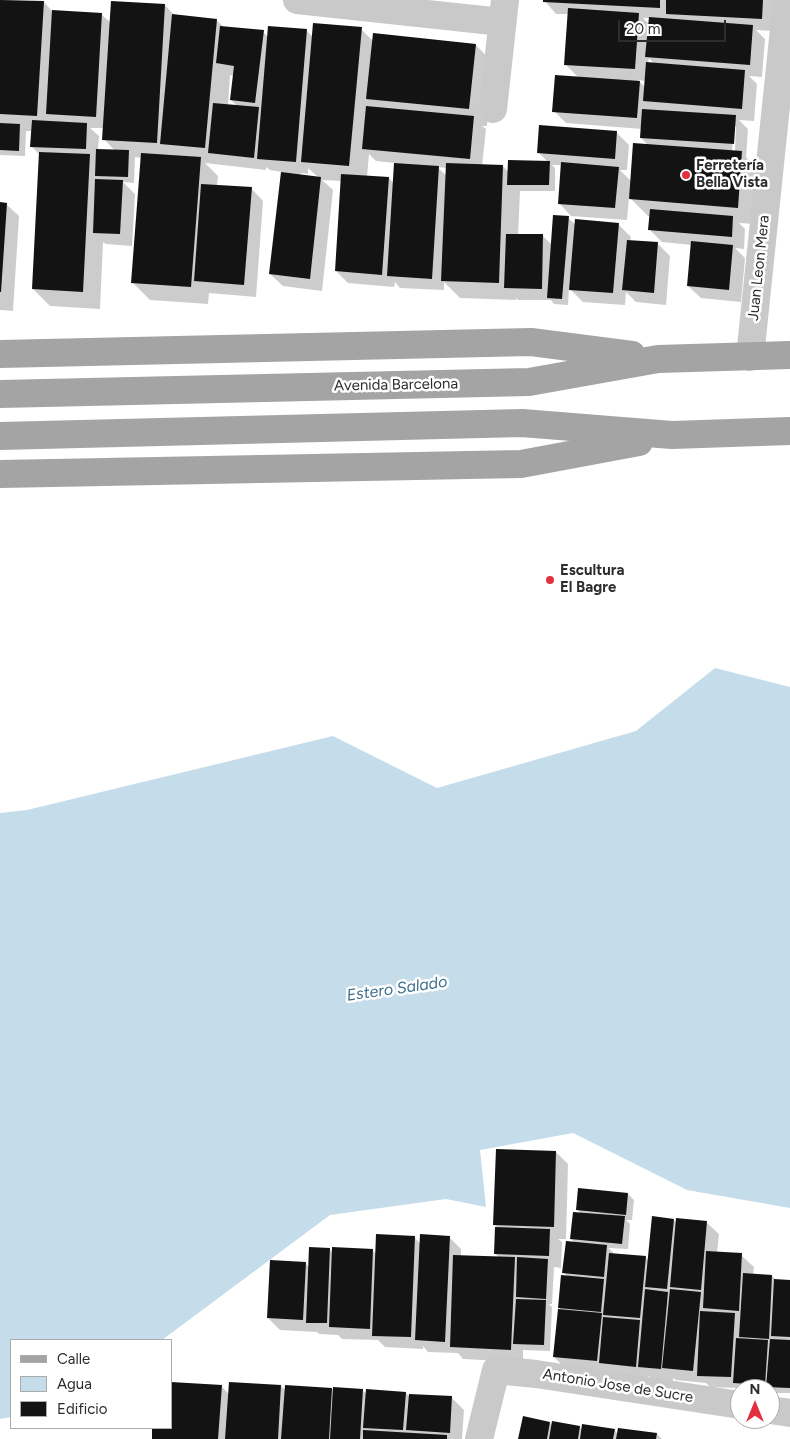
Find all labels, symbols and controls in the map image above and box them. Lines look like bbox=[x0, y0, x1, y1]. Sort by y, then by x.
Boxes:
scale bar bbox=[620, 10, 728, 42]
text: 20 m bbox=[626, 20, 660, 38]
place label: Ferretería Bella Vista bbox=[696, 157, 768, 192]
marker: Ferretería Bella Vista bbox=[680, 169, 692, 181]
street label: Juan Leon Mera bbox=[744, 214, 774, 322]
street label: Avenida Barcelona bbox=[334, 375, 458, 395]
place label: Escultura El Bagre bbox=[560, 562, 624, 597]
marker: Escultura El Bagre bbox=[544, 574, 556, 586]
water label: Estero Salado bbox=[345, 972, 449, 1006]
legend bbox=[10, 1339, 172, 1429]
text: Calle bbox=[57, 1350, 90, 1368]
street label: Antonio Jose de Sucre bbox=[541, 1365, 695, 1407]
text: Agua bbox=[57, 1375, 92, 1393]
north arrow bbox=[730, 1379, 780, 1429]
text: N bbox=[750, 1381, 760, 1398]
text: Edificio bbox=[57, 1400, 107, 1418]

